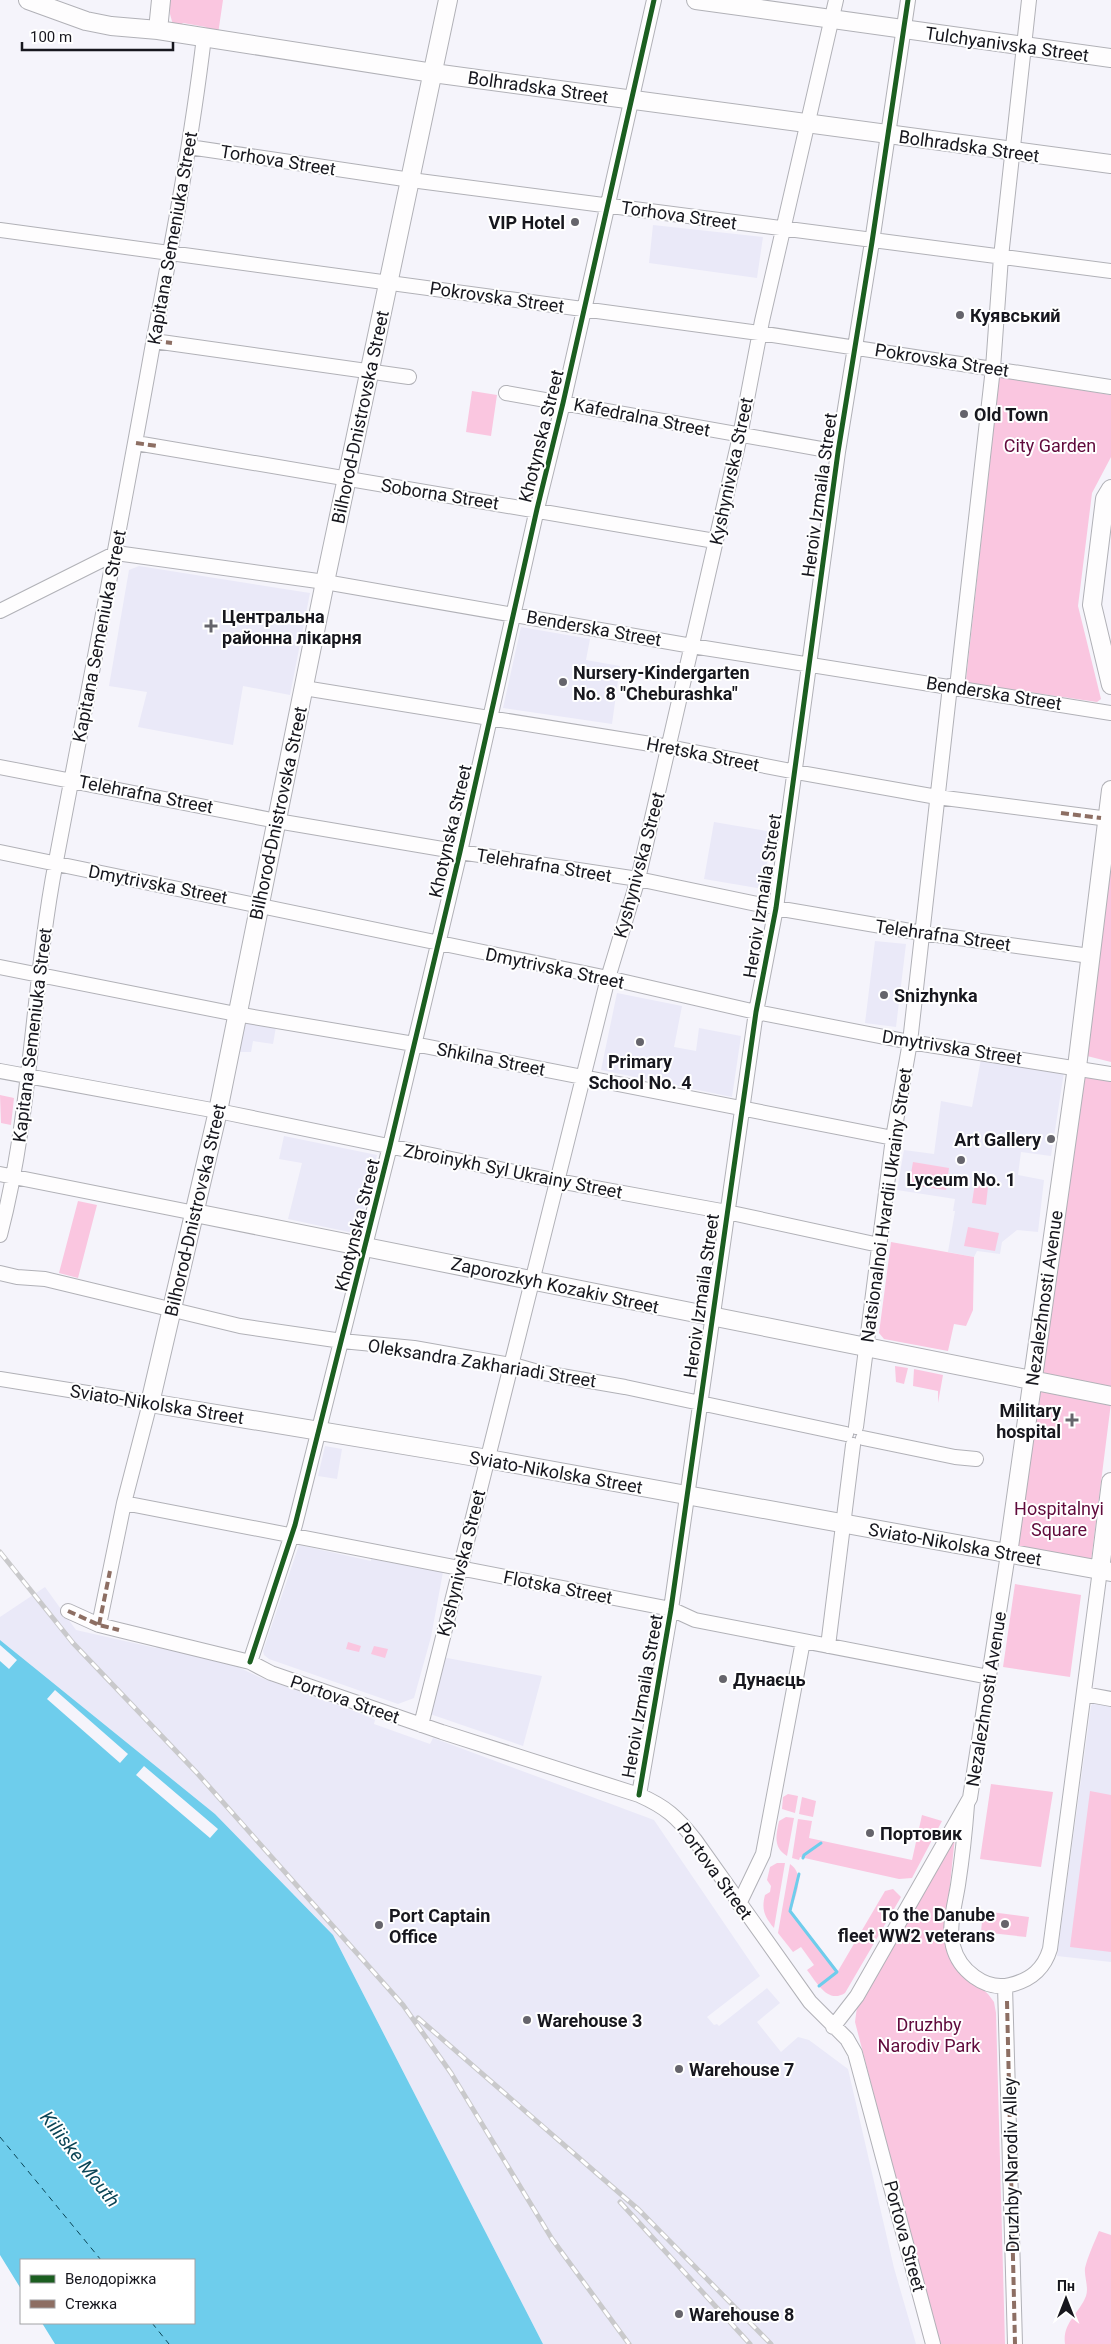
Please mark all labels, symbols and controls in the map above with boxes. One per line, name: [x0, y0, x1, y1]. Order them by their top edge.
scale bar: [22, 20, 174, 52]
street label: Tulchyanivska Street: [924, 22, 1090, 66]
text: 100 m: [30, 28, 72, 46]
street label: Bolhradska Street: [466, 67, 610, 107]
street label: Bolhradska Street: [897, 126, 1041, 166]
street label: Kapitana Semeniuka Street: [143, 130, 201, 346]
street label: Torhova Street: [219, 141, 337, 180]
street label: Torhova Street: [620, 196, 738, 234]
place label: VIP Hotel: [488, 212, 565, 233]
marker: VIP Hotel: [569, 216, 581, 228]
street label: Pokrovska Street: [428, 277, 566, 317]
place label: Куявський: [970, 305, 1061, 326]
street label: Bilhorod-Dnistrovska Street: [327, 308, 393, 526]
marker: Куявський: [954, 309, 966, 321]
street label: Pokrovska Street: [873, 339, 1011, 381]
street label: Khotynska Street: [514, 367, 568, 505]
street label: Kafedralna Street: [572, 393, 712, 441]
street label: Kyshynivska Street: [705, 395, 757, 547]
place label: Old Town: [974, 404, 1048, 425]
marker: Old Town: [958, 408, 970, 420]
street label: Heroiv Izmaila Street: [797, 411, 841, 579]
park label: City Garden: [1004, 435, 1096, 456]
street label: Soborna Street: [380, 474, 501, 514]
street label: Kapitana Semeniuka Street: [68, 528, 130, 744]
place label: Центральна районна лікарня: [222, 606, 362, 648]
street label: Benderska Street: [525, 606, 663, 650]
marker: Центральна районна лікарня: [204, 619, 218, 633]
place label: Nursery-Kindergarten No. 8 "Cheburashka": [573, 662, 750, 704]
street label: Benderska Street: [925, 672, 1063, 714]
marker: Nursery-Kindergarten No. 8 "Cheburashka": [557, 676, 569, 688]
street label: Bilhorod-Dnistrovska Street: [245, 704, 311, 922]
street label: Hretska Street: [645, 733, 761, 775]
street label: Khotynska Street: [424, 762, 476, 900]
street label: Telehrafna Street: [77, 771, 215, 817]
street label: Kyshynivska Street: [609, 790, 669, 940]
street label: Heroiv Izmaila Street: [739, 812, 785, 980]
street label: Telehrafna Street: [475, 844, 613, 886]
street label: Dmytrivska Street: [87, 860, 229, 908]
street label: Telehrafna Street: [874, 915, 1012, 955]
street label: Kapitana Semeniuka Street: [8, 926, 56, 1144]
street label: Dmytrivska Street: [484, 943, 626, 993]
place label: Snizhynka: [894, 985, 978, 1006]
marker: Snizhynka: [878, 989, 890, 1001]
street label: Dmytrivska Street: [881, 1026, 1024, 1068]
marker: Primary School No. 4: [634, 1036, 646, 1048]
street label: Shkilna Street: [435, 1038, 547, 1080]
place label: Primary School No. 4: [589, 1051, 691, 1093]
street label: Natsionalnoi Hvardii Ukrainy Street: [856, 1066, 916, 1344]
street label: Bilhorod-Dnistrovska Street: [160, 1101, 230, 1318]
place label: Art Gallery: [954, 1129, 1042, 1150]
marker: Art Gallery: [1045, 1133, 1057, 1145]
street label: Zbroinykh Syl Ukrainy Street: [402, 1139, 624, 1203]
marker: Lyceum No. 1: [955, 1154, 967, 1166]
street label: Khotynska Street: [330, 1156, 384, 1294]
place label: Lyceum No. 1: [906, 1169, 1016, 1190]
street label: Nezalezhnosti Avenue: [1021, 1209, 1067, 1387]
street label: Heroiv Izmaila Street: [679, 1212, 723, 1380]
street label: Zaporozkyh Kozakiv Street: [449, 1253, 661, 1317]
street label: Oleksandra Zakhariadi Street: [366, 1335, 598, 1391]
street label: Sviato-Nikolska Street: [69, 1380, 246, 1428]
place label: Military hospital: [996, 1400, 1062, 1442]
marker: Military hospital: [1065, 1413, 1079, 1427]
street label: Sviato-Nikolska Street: [468, 1446, 644, 1498]
street label: Kyshynivska Street: [433, 1487, 489, 1638]
park label: Hospitalnyi Square: [1014, 1498, 1104, 1540]
street label: Sviato-Nikolska Street: [867, 1518, 1043, 1570]
street label: Flotska Street: [502, 1566, 614, 1608]
street label: Nezalezhnosti Avenue: [962, 1610, 1010, 1788]
street label: Heroiv Izmaila Street: [617, 1612, 667, 1780]
place label: Дунаєць: [733, 1669, 806, 1690]
street label: Portova Street: [288, 1670, 403, 1728]
marker: Дунаєць: [717, 1673, 729, 1685]
street label: Portova Street: [673, 1819, 757, 1923]
place label: Портовик: [880, 1823, 963, 1844]
marker: Портовик: [864, 1827, 876, 1839]
place label: To the Danube fleet WW2 veterans: [838, 1904, 995, 1946]
place label: Port Captain Office: [389, 1905, 490, 1947]
marker: To the Danube fleet WW2 veterans: [999, 1918, 1011, 1930]
marker: Port Captain Office: [373, 1919, 385, 1931]
place label: Warehouse 3: [537, 2010, 642, 2031]
marker: Warehouse 3: [521, 2014, 533, 2026]
park label: Druzhby Narodiv Park: [878, 2014, 981, 2056]
place label: Warehouse 7: [689, 2059, 794, 2080]
marker: Warehouse 7: [673, 2063, 685, 2075]
street label: Druzhby Narodiv Alley: [999, 2077, 1023, 2252]
water label: Kiliiske Mouth: [35, 2106, 125, 2212]
street label: Portova Street: [880, 2178, 930, 2294]
legend: [20, 2259, 195, 2324]
text: Велодоріжка: [65, 2270, 156, 2288]
north arrow: [1041, 2274, 1091, 2324]
text: Пн: [1057, 2278, 1075, 2294]
text: Стежка: [65, 2295, 117, 2313]
place label: Warehouse 8: [689, 2304, 794, 2325]
marker: Warehouse 8: [673, 2308, 685, 2320]

